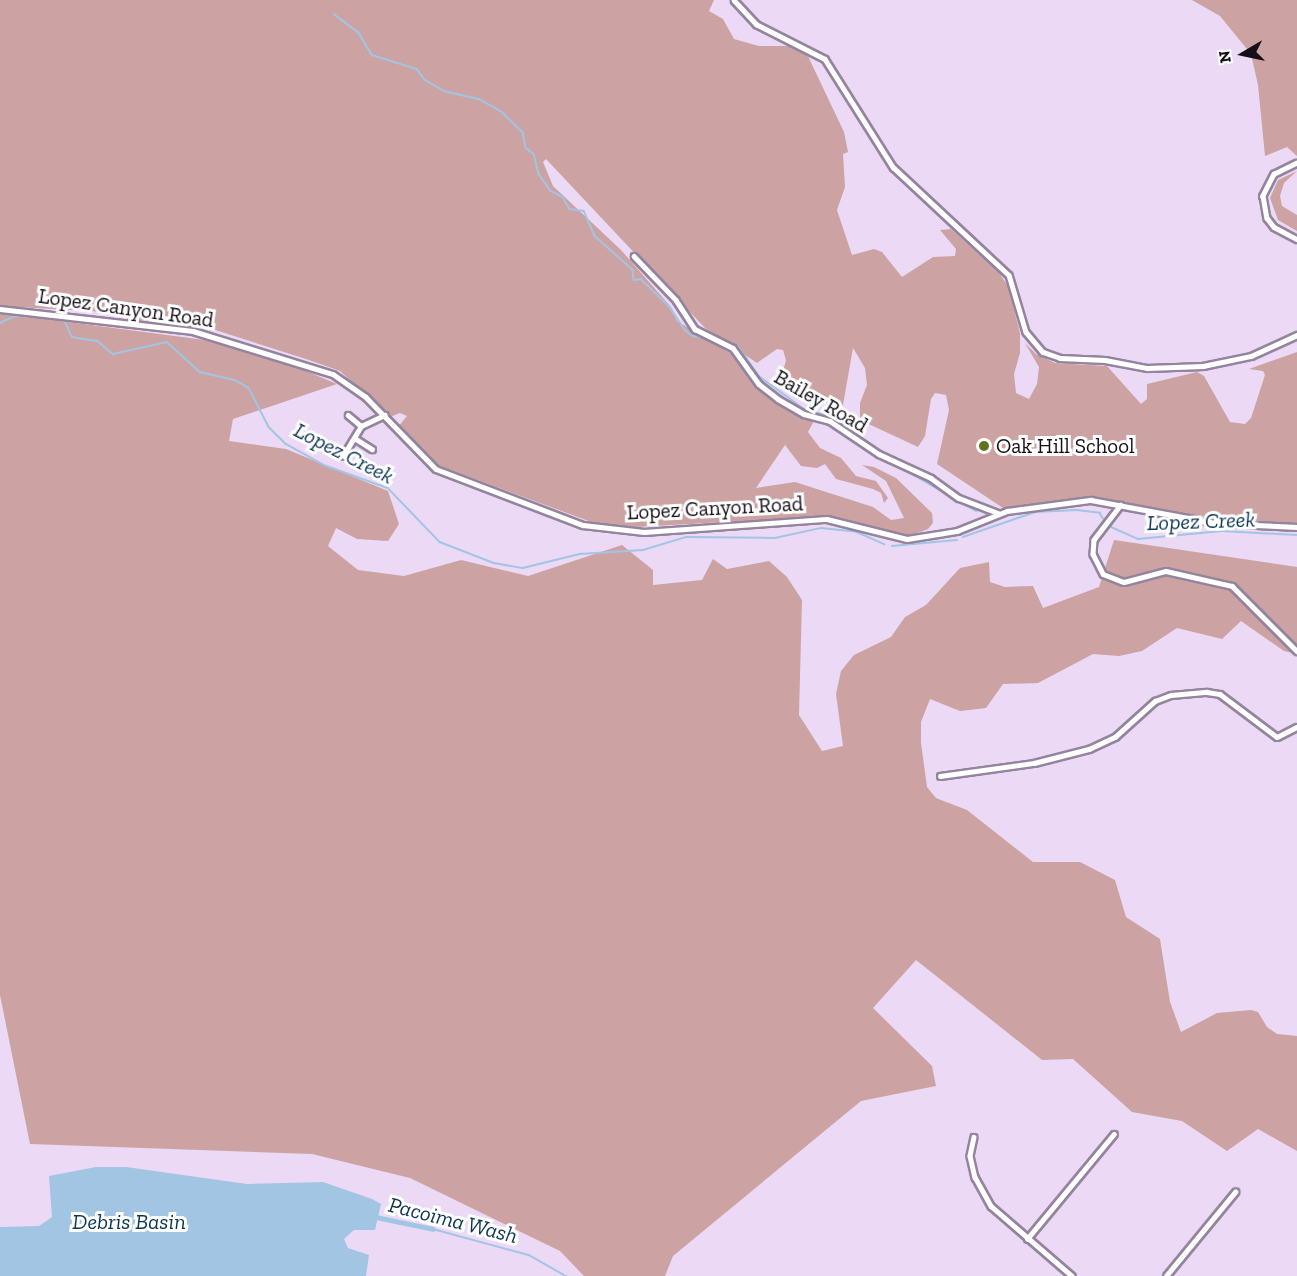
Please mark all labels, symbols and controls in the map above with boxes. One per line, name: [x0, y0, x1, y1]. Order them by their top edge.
north arrow: [1213, 24, 1273, 84]
text: N: [1214, 49, 1235, 64]
street label: Lopez Canyon Road: [37, 283, 215, 333]
street label: Bailey Road: [769, 364, 873, 438]
water label: Lopez Creek: [290, 417, 398, 489]
place label: Oak Hill School: [996, 433, 1134, 459]
marker: Oak Hill School: [977, 439, 991, 453]
street label: Lopez Canyon Road: [626, 491, 804, 525]
water label: Lopez Creek: [1146, 506, 1256, 536]
water label: Pacoima Wash: [385, 1191, 521, 1249]
water label: Debris Basin: [72, 1209, 186, 1235]

